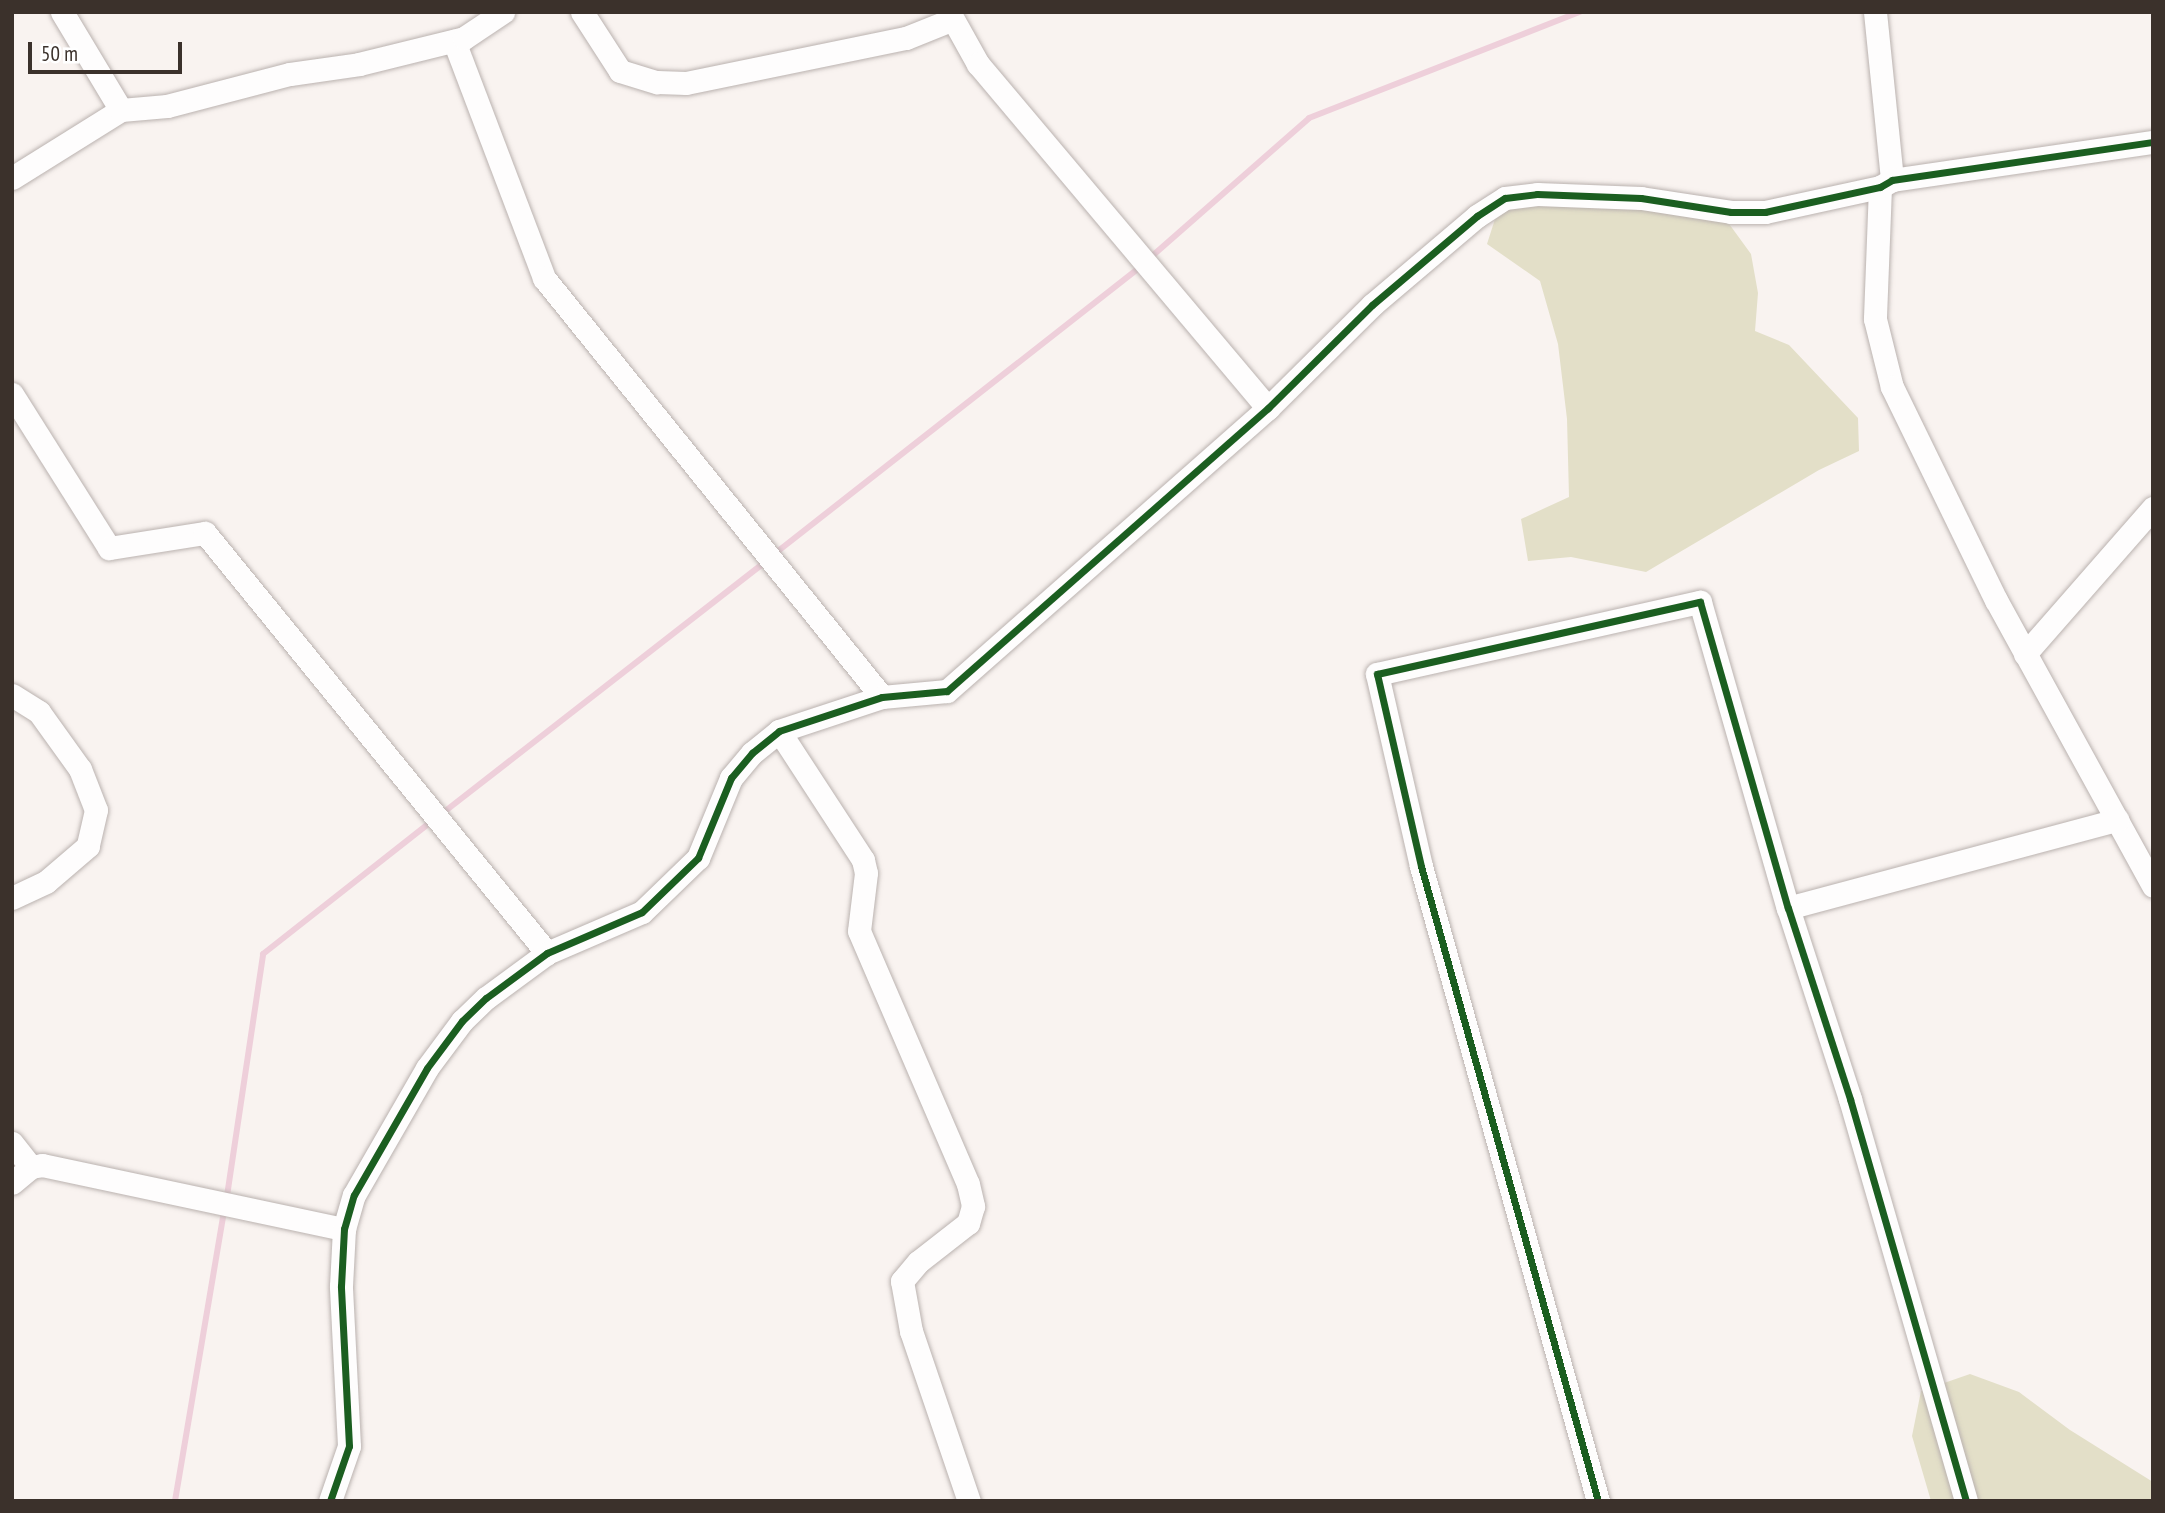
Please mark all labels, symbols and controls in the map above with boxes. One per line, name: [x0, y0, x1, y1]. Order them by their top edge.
scale bar: [32, 28, 186, 72]
text: 50 m: [41, 40, 78, 67]

